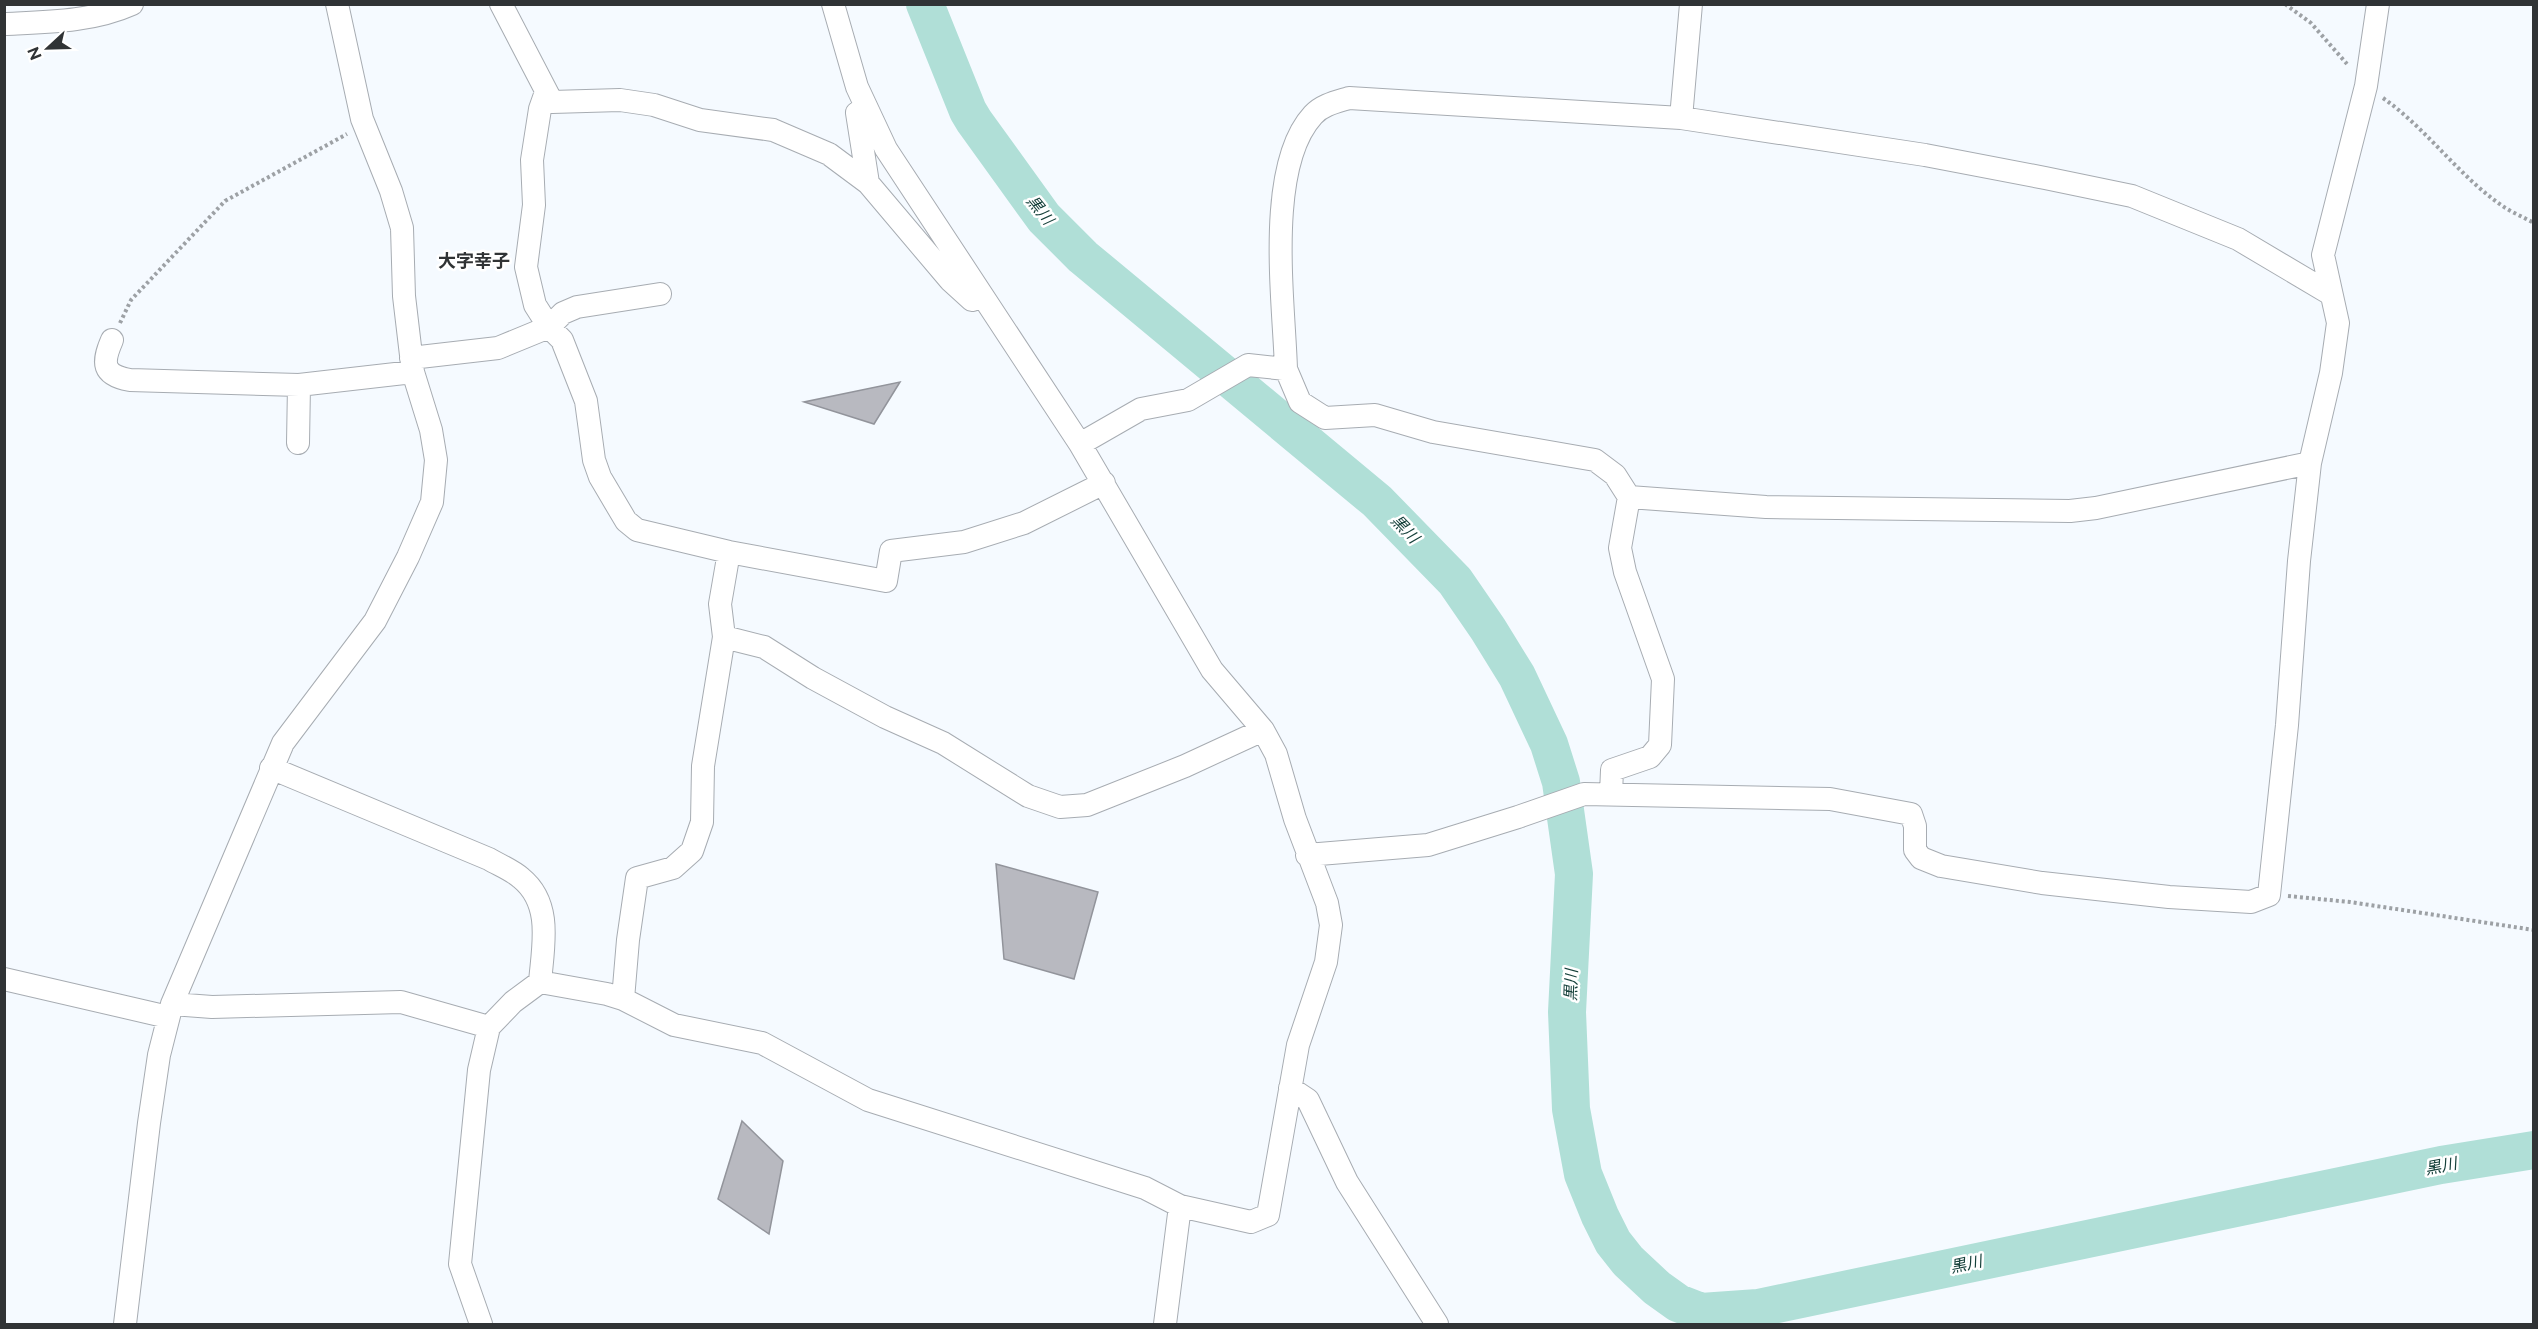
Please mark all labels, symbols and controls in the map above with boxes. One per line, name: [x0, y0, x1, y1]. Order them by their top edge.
north arrow: [18, 18, 78, 78]
text: N: [23, 44, 46, 63]
water label: 黒川: [1023, 192, 1059, 230]
district label: 大字幸子: [438, 250, 510, 271]
water label: 黒川: [1387, 511, 1424, 549]
water label: 黒川: [1561, 967, 1581, 1001]
water label: 黒川: [2423, 1153, 2460, 1178]
water label: 黒川: [1948, 1251, 1986, 1277]

